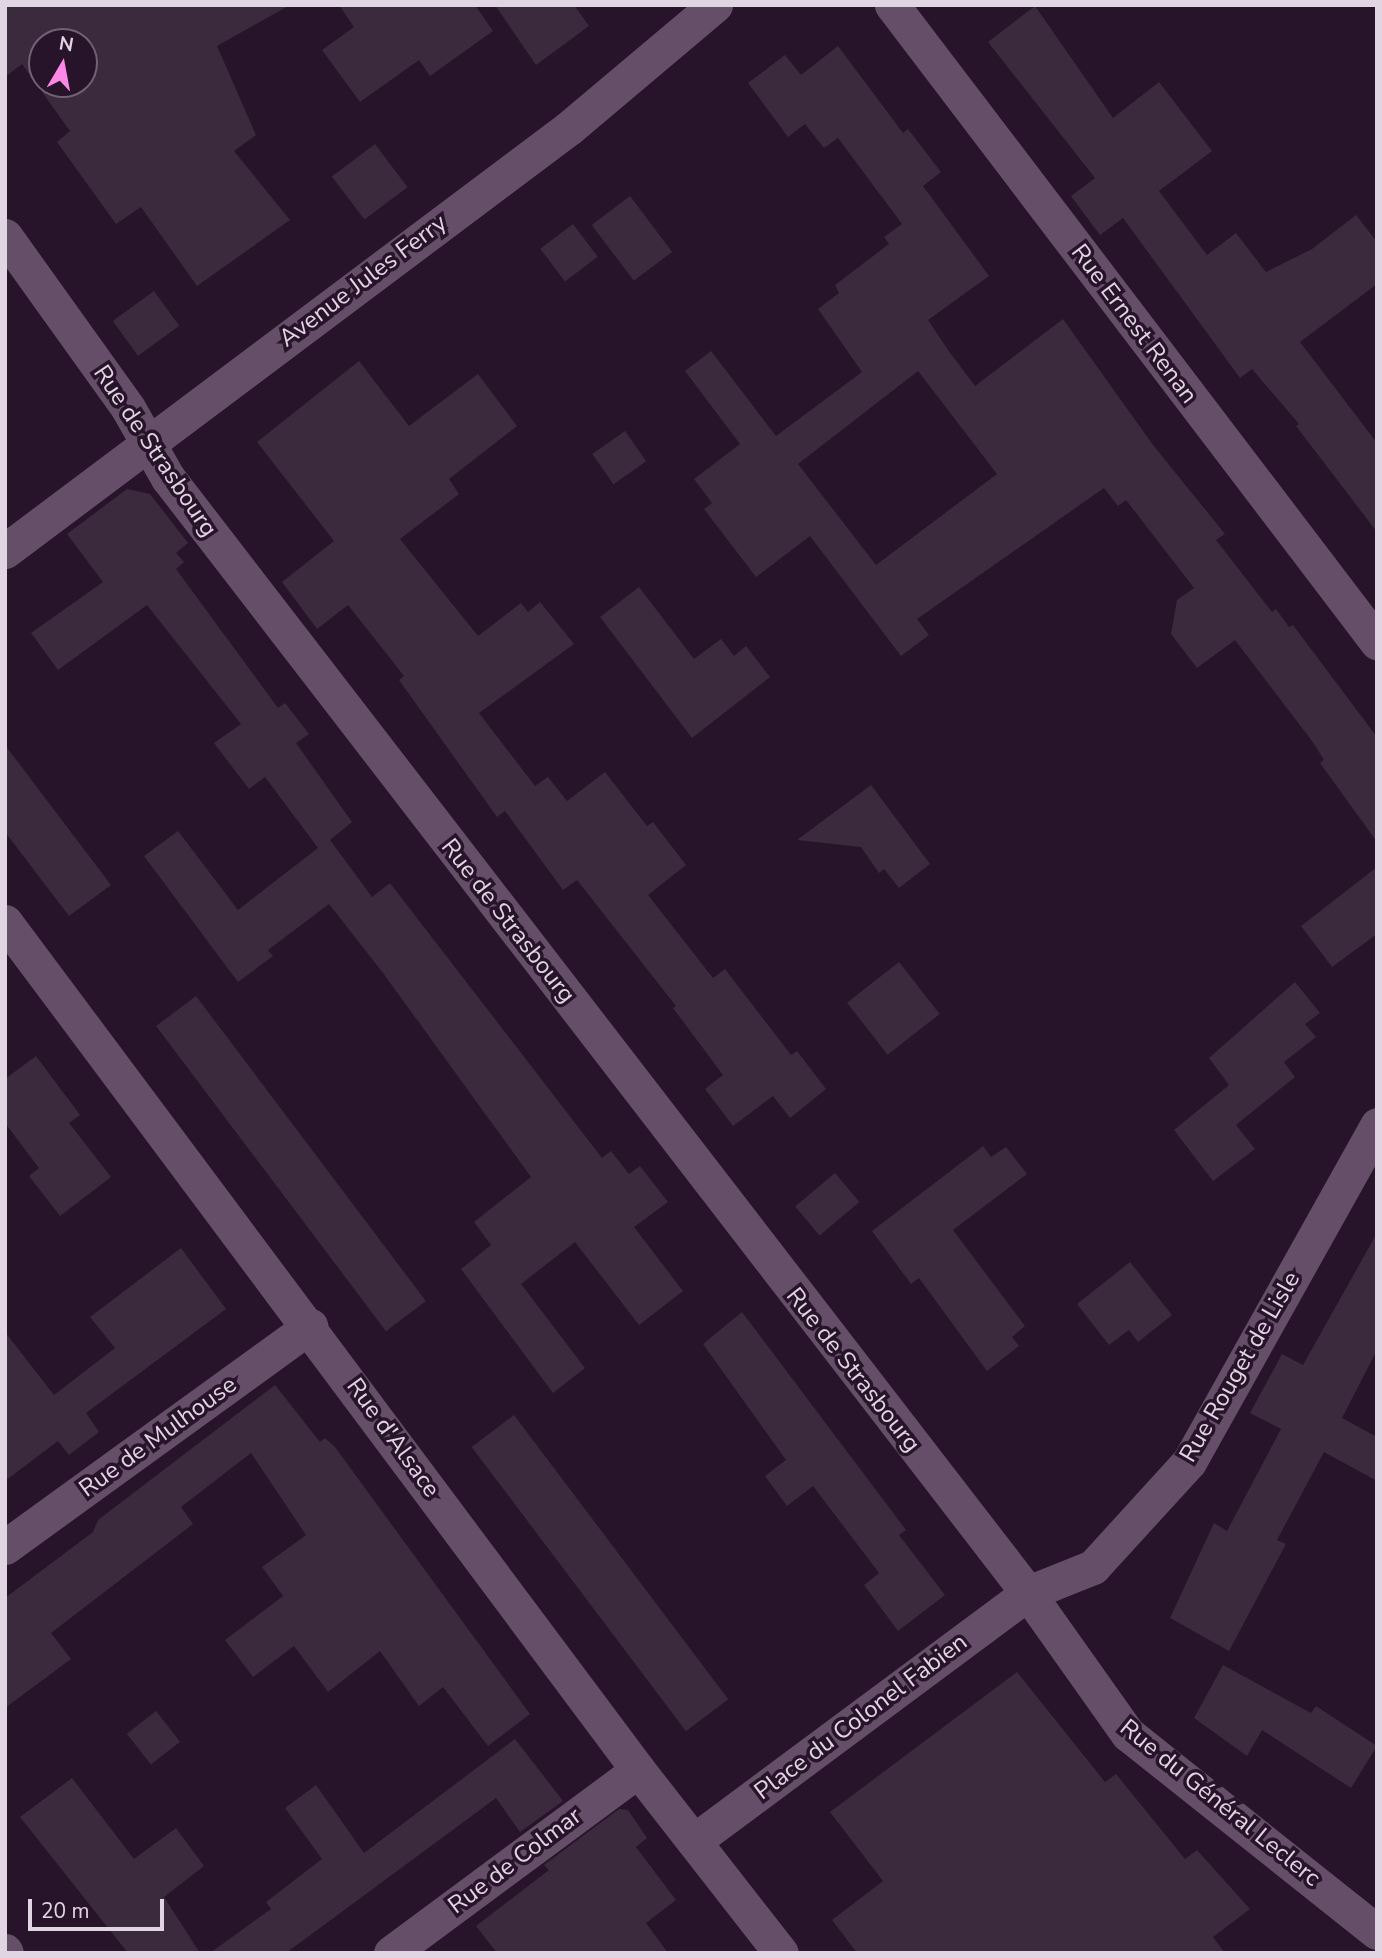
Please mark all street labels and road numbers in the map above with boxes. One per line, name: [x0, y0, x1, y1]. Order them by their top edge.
street label: Avenue Jules Ferry: [274, 209, 452, 353]
street label: Rue Ernest Renan: [1065, 239, 1203, 409]
street label: Rue de Strasbourg: [87, 360, 223, 542]
street label: Rue de Strasbourg: [435, 833, 581, 1009]
street label: Rue Rouget de Lisle: [1174, 1267, 1306, 1467]
street label: Rue de Strasbourg: [780, 1282, 926, 1458]
street label: Rue de Mulhouse: [74, 1370, 242, 1504]
street label: Rue d'Alsace: [340, 1373, 446, 1503]
street label: Place du Colonel Fabien: [749, 1628, 973, 1806]
street label: Rue du Général Leclerc: [1114, 1713, 1326, 1893]
street label: Rue de Colmar: [443, 1802, 587, 1920]

